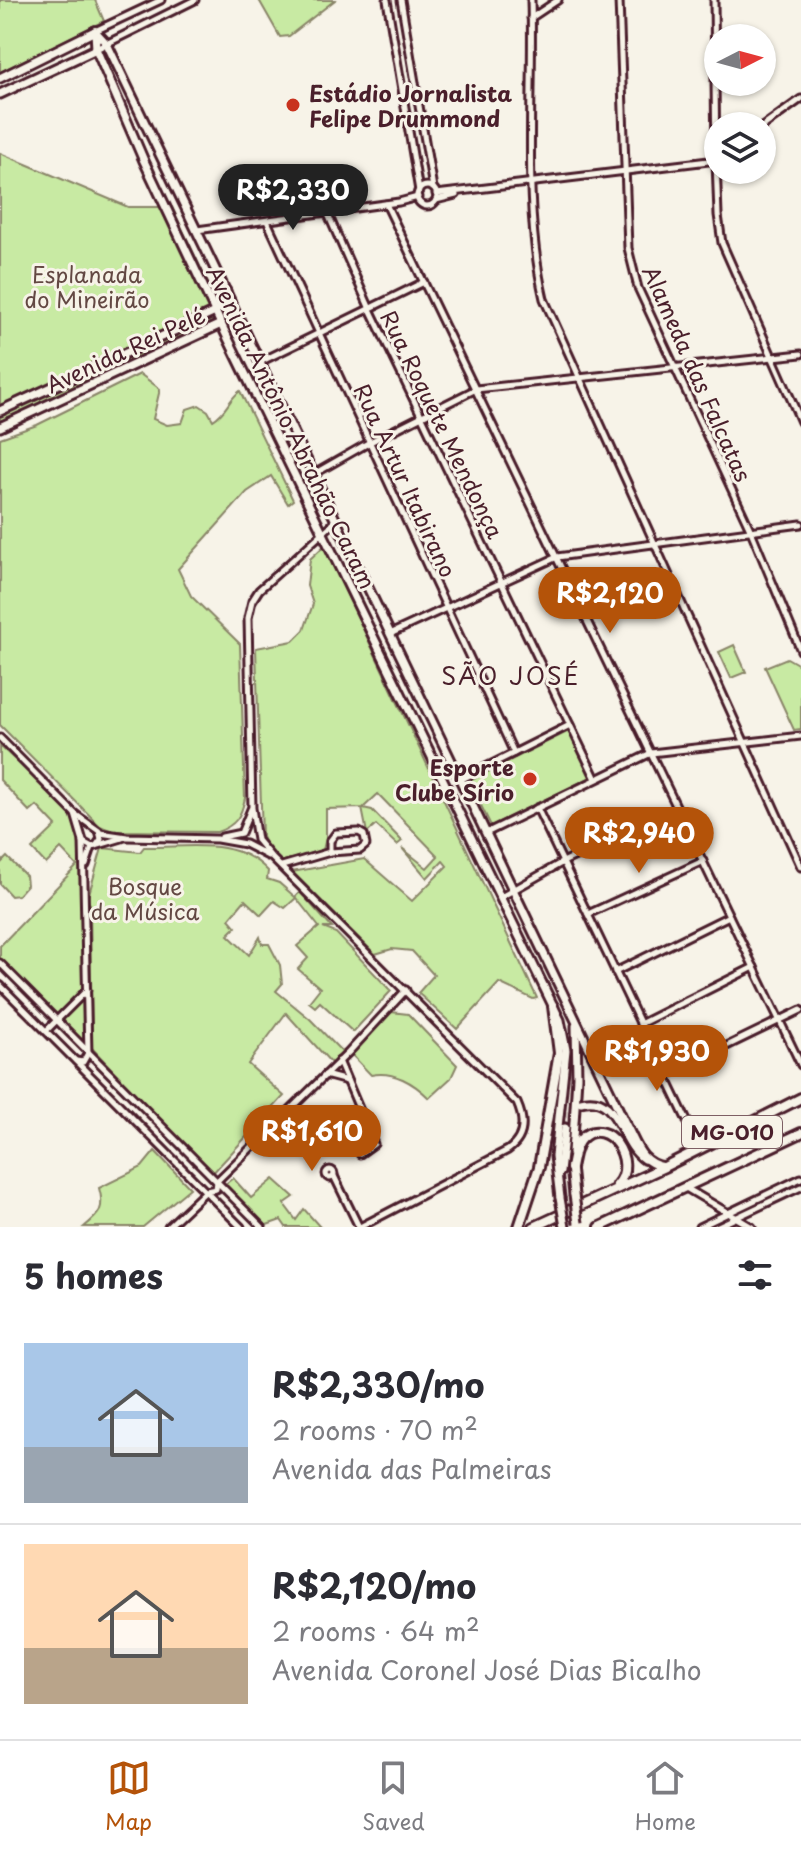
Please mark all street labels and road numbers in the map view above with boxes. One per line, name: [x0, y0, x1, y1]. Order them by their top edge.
street label: Avenida Antônio Abrahão Caram: [199, 260, 385, 594]
street label: Alameda das Falcatas: [635, 260, 761, 486]
street label: Avenida Rei Pelé: [40, 298, 210, 400]
street label: Rua Roquete Mendonça: [373, 304, 513, 544]
street label: Rua Artur Itabirano: [347, 378, 465, 582]
road number: MG-010: [682, 1116, 782, 1148]

